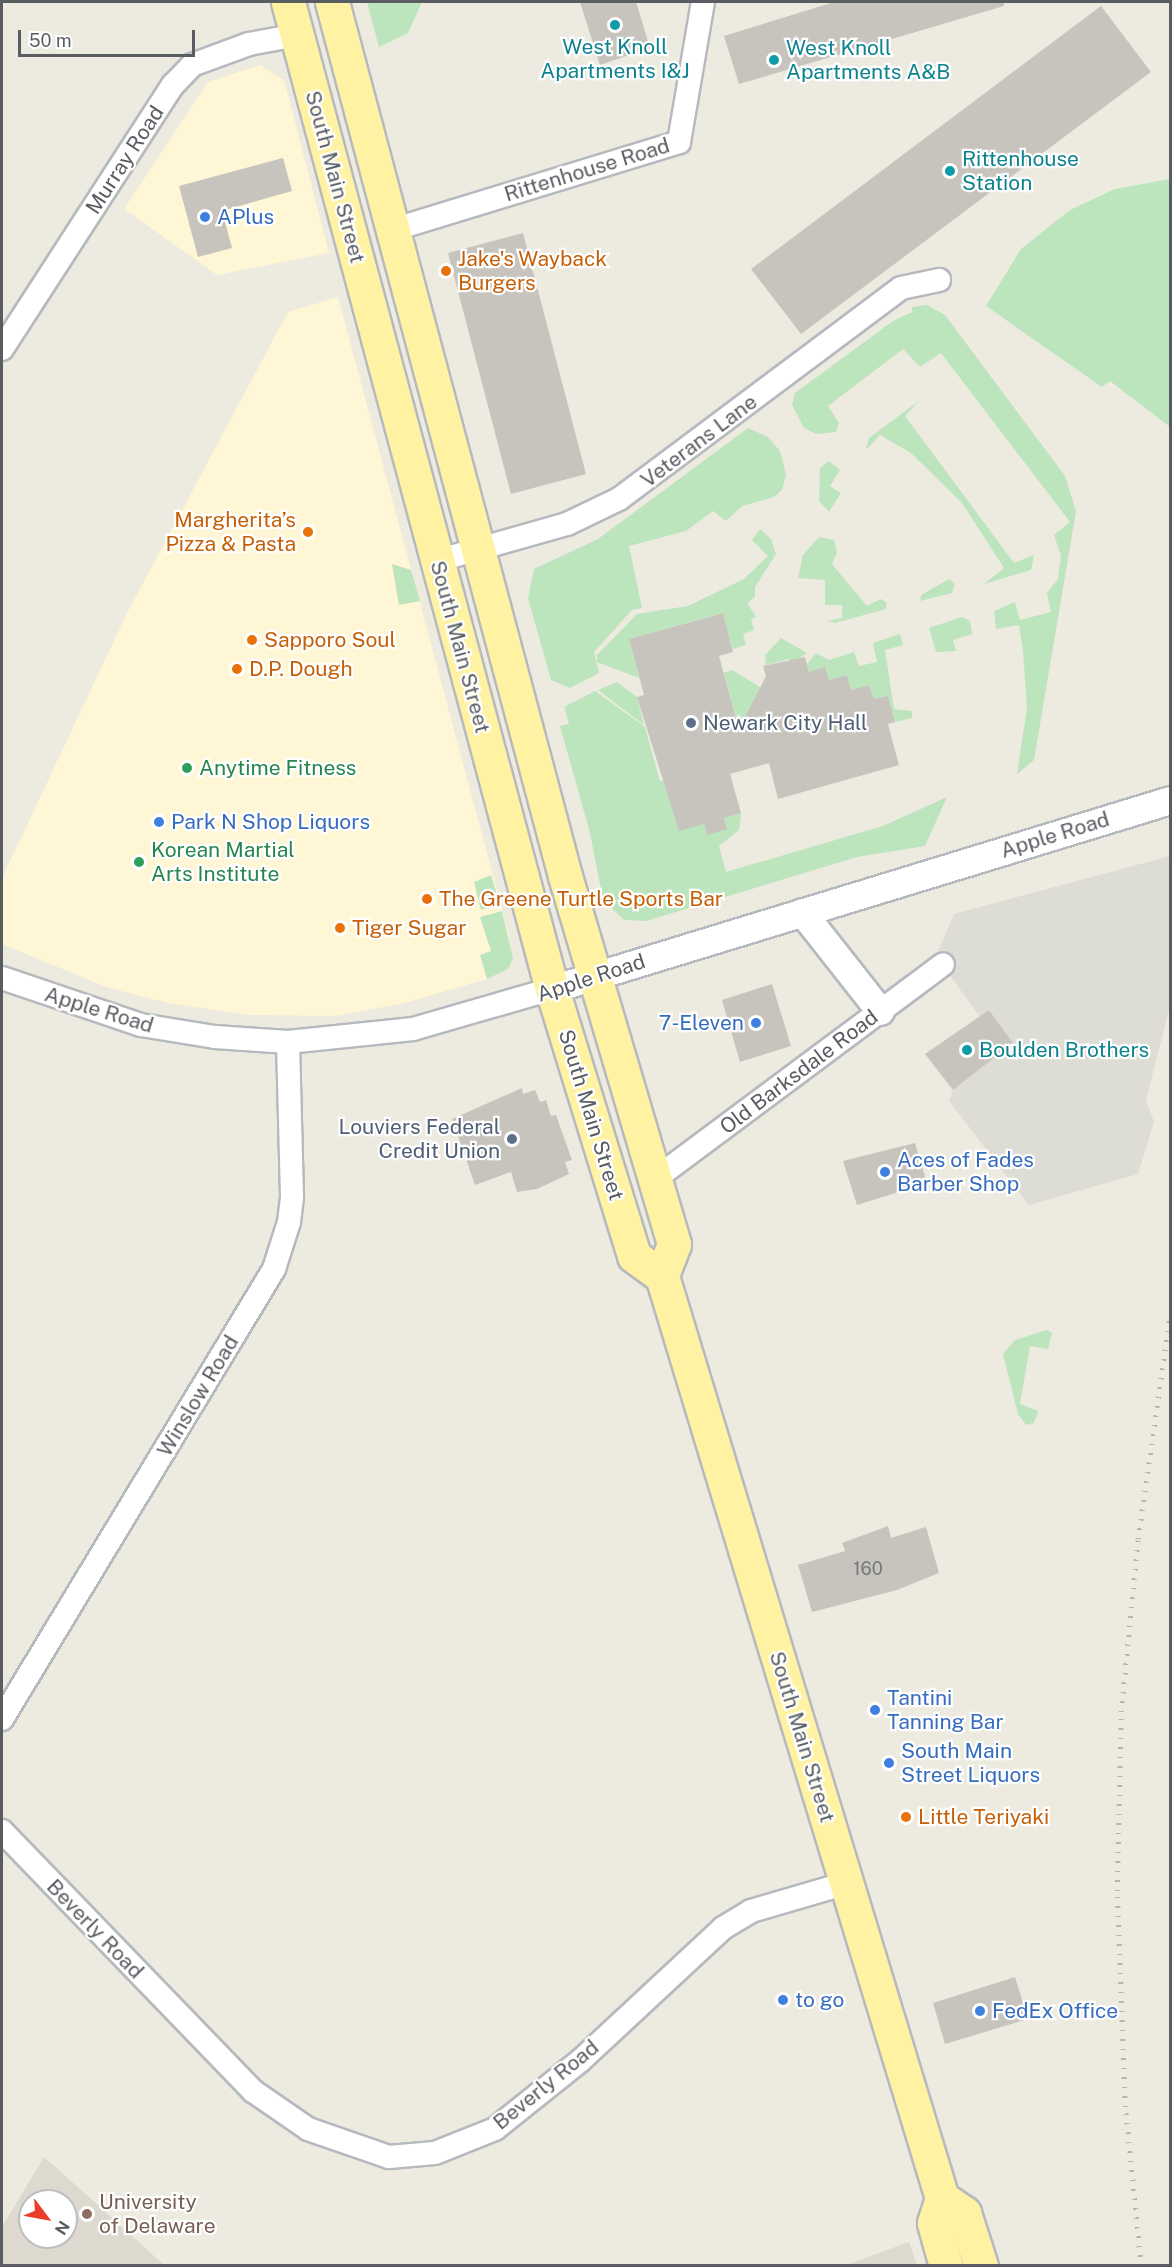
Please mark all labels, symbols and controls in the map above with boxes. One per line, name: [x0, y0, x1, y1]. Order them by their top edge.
scale bar: [21, 18, 198, 56]
marker: West Knoll Apartments I&J: [608, 18, 622, 32]
text: 50 m: [29, 30, 72, 51]
place label: West Knoll Apartments I&J: [540, 34, 690, 84]
place label: West Knoll Apartments A&B: [786, 35, 950, 85]
marker: West Knoll Apartments A&B: [767, 53, 781, 67]
street label: South Main Street: [300, 88, 370, 266]
street label: Murray Road: [81, 101, 169, 219]
street label: Rittenhouse Road: [501, 133, 673, 207]
place label: Rittenhouse Station: [962, 146, 1079, 196]
marker: Rittenhouse Station: [943, 164, 957, 178]
place label: APlus: [217, 204, 274, 230]
marker: APlus: [198, 210, 212, 224]
place label: Jake's Wayback Burgers: [458, 246, 608, 296]
marker: Jake's Wayback Burgers: [439, 264, 453, 278]
street label: Veterans Lane: [636, 389, 762, 493]
place label: Margherita’s Pizza & Pasta: [165, 507, 296, 557]
marker: Margherita’s Pizza & Pasta: [301, 525, 315, 539]
street label: South Main Street: [425, 558, 495, 736]
place label: Sapporo Soul: [264, 627, 396, 653]
marker: Sapporo Soul: [245, 633, 259, 647]
place label: D.P. Dough: [249, 656, 353, 682]
marker: D.P. Dough: [230, 662, 244, 676]
place label: Newark City Hall: [703, 710, 867, 736]
marker: Newark City Hall: [684, 716, 698, 730]
place label: Anytime Fitness: [199, 755, 357, 781]
marker: Anytime Fitness: [180, 761, 194, 775]
street label: Apple Road: [998, 807, 1112, 863]
place label: Park N Shop Liquors: [171, 809, 370, 835]
marker: Park N Shop Liquors: [152, 815, 166, 829]
place label: Korean Martial Arts Institute: [151, 837, 295, 887]
marker: Korean Martial Arts Institute: [132, 855, 146, 869]
place label: The Greene Turtle Sports Bar: [439, 886, 724, 912]
marker: The Greene Turtle Sports Bar: [420, 892, 434, 906]
place label: Tiger Sugar: [352, 915, 466, 941]
marker: Tiger Sugar: [333, 921, 347, 935]
street label: Apple Road: [534, 949, 648, 1007]
street label: Apple Road: [42, 982, 156, 1038]
street label: Old Barksdale Road: [715, 1004, 883, 1140]
place label: 7-Eleven: [659, 1010, 744, 1036]
marker: 7-Eleven: [749, 1016, 763, 1030]
street label: South Main Street: [553, 1026, 629, 1204]
place label: Boulden Brothers: [979, 1037, 1149, 1063]
marker: Boulden Brothers: [960, 1043, 974, 1057]
place label: Louviers Federal Credit Union: [338, 1114, 500, 1164]
marker: Louviers Federal Credit Union: [505, 1132, 519, 1146]
place label: Aces of Fades Barber Shop: [897, 1147, 1034, 1197]
marker: Aces of Fades Barber Shop: [878, 1165, 892, 1179]
street label: Winslow Road: [152, 1331, 244, 1461]
house number: 160: [853, 1558, 883, 1580]
street label: South Main Street: [764, 1648, 840, 1826]
place label: Tantini Tanning Bar: [887, 1685, 1004, 1735]
marker: Tantini Tanning Bar: [868, 1703, 882, 1717]
place label: South Main Street Liquors: [901, 1738, 1040, 1788]
marker: South Main Street Liquors: [882, 1756, 896, 1770]
place label: Little Teriyaki: [918, 1804, 1049, 1830]
marker: Little Teriyaki: [899, 1810, 913, 1824]
street label: Beverly Road: [41, 1874, 149, 1984]
place label: to go: [795, 1987, 844, 2013]
marker: to go: [776, 1993, 790, 2007]
place label: FedEx Office: [992, 1998, 1118, 2024]
marker: FedEx Office: [973, 2004, 987, 2018]
street label: Beverly Road: [488, 2035, 604, 2135]
north arrow: [18, 2189, 78, 2249]
place label: University of Delaware: [99, 2189, 216, 2239]
marker: University of Delaware: [80, 2207, 94, 2221]
text: N: [51, 2217, 73, 2238]

